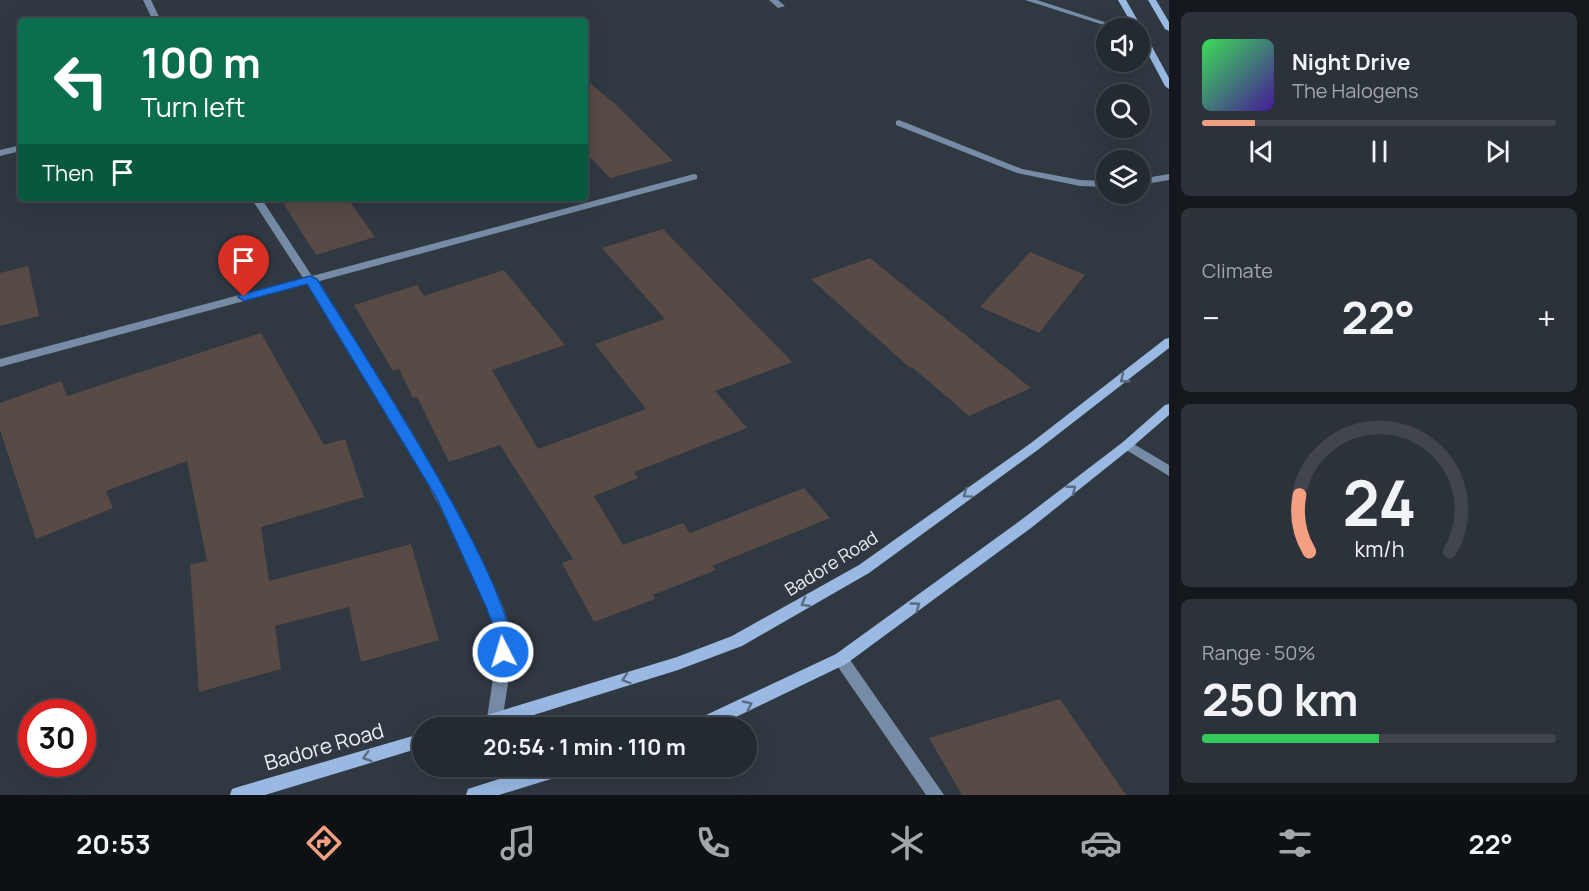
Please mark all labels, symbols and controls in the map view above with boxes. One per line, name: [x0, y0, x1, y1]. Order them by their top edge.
map controls: [1096, 18, 1150, 204]
button: sound: [1096, 18, 1150, 72]
text: 100 m: [141, 33, 261, 91]
icon: left: [42, 42, 120, 120]
text: Night Drive: [1292, 47, 1411, 77]
text: The Halogens: [1292, 77, 1418, 104]
button: search: [1096, 84, 1150, 138]
text: Turn left: [141, 88, 245, 125]
icon: previous: [1245, 135, 1278, 168]
icon: pause: [1363, 135, 1396, 168]
icon: next: [1481, 135, 1514, 168]
button: layers: [1096, 150, 1150, 204]
icon: arrive: [106, 156, 139, 189]
text: Then: [42, 158, 94, 188]
pin: [218, 235, 269, 297]
icon: arrive: [227, 244, 260, 277]
text: Climate: [1202, 257, 1273, 284]
text: 22°: [1341, 286, 1415, 348]
text: −: [1202, 295, 1220, 340]
text: +: [1537, 295, 1556, 340]
one-way arrow: [1120, 372, 1131, 383]
text: 24: [1342, 460, 1416, 546]
one-way arrow: [1065, 485, 1076, 496]
one-way arrow: [962, 487, 973, 498]
street label: Badore Road: [780, 525, 882, 601]
text: km/h: [1354, 535, 1404, 564]
one-way arrow: [801, 596, 811, 607]
one-way arrow: [909, 602, 920, 613]
position arrow: [471, 620, 535, 684]
text: Range · 50%: [1202, 639, 1315, 666]
text: 250 km: [1202, 668, 1358, 730]
one-way arrow: [621, 672, 632, 684]
speed limit sign: 30: [18, 699, 96, 777]
one-way arrow: [742, 700, 753, 712]
street label: Badore Road: [261, 716, 387, 776]
text: 20:54 · 1 min · 110 m: [483, 732, 686, 762]
one-way arrow: [362, 750, 373, 762]
icon: directions: [303, 822, 345, 864]
icon: music: [497, 822, 539, 864]
icon: phone: [692, 822, 734, 864]
icon: climate: [886, 822, 928, 864]
icon: car: [1080, 822, 1122, 864]
icon: filters: [1274, 822, 1316, 864]
text: 20:53: [76, 825, 151, 862]
text: 22°: [1469, 825, 1513, 862]

